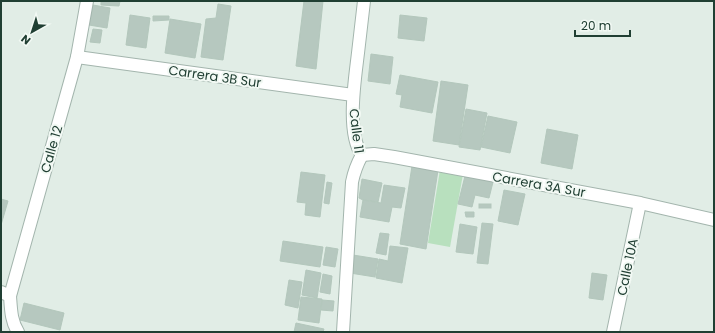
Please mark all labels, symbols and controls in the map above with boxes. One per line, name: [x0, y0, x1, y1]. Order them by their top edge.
north arrow: [12, 12, 52, 52]
scale bar: [575, 12, 630, 38]
text: 20 m: [581, 17, 611, 34]
text: N: [17, 31, 34, 49]
street label: Carrera 3B Sur: [167, 61, 263, 92]
street label: Calle 11: [344, 108, 369, 155]
street label: Calle 12: [36, 123, 67, 175]
street label: Carrera 3A Sur: [491, 167, 587, 202]
street label: Calle 10A: [612, 237, 643, 297]

